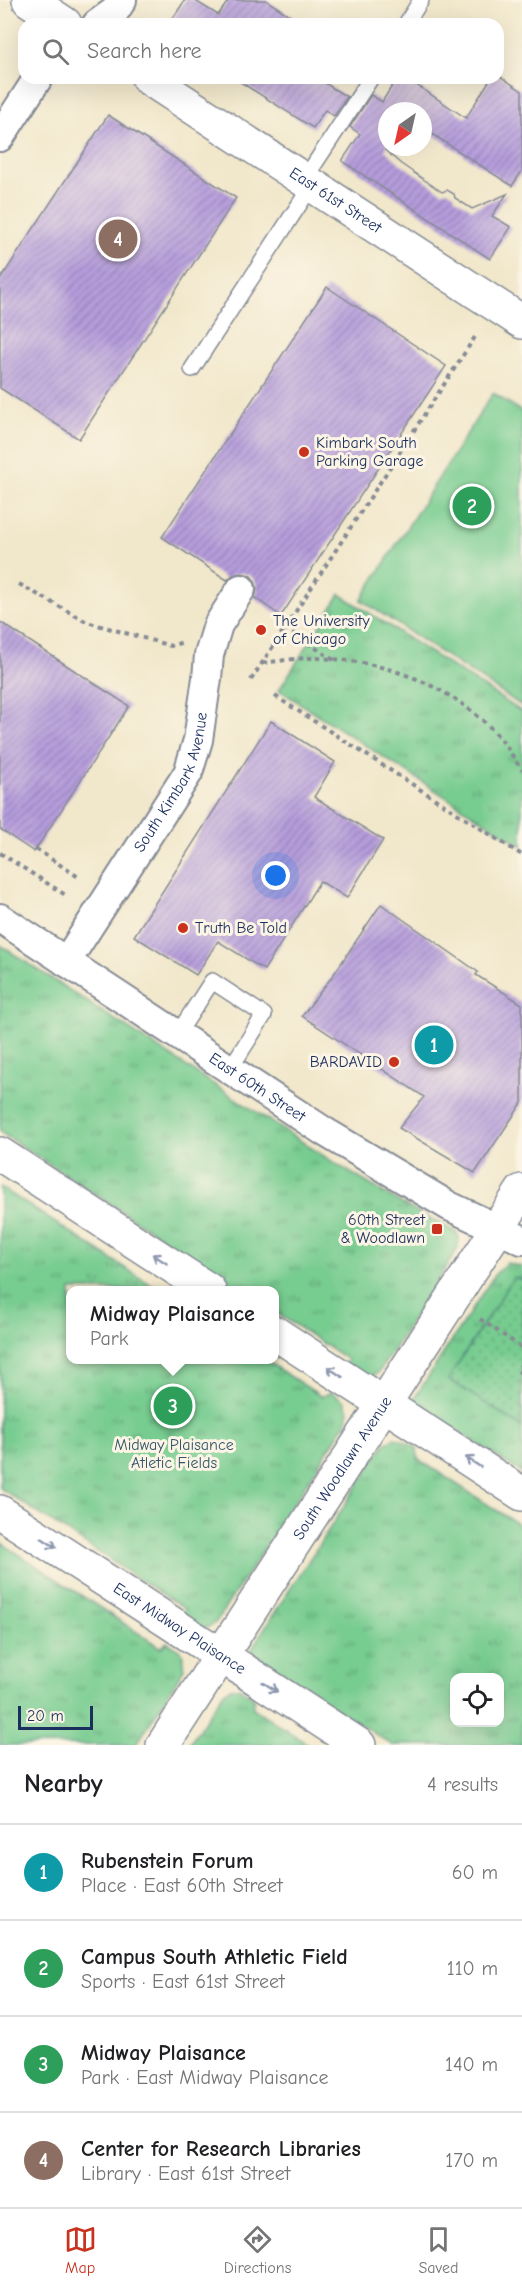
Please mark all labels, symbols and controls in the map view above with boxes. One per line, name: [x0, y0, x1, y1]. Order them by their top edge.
search box: [18, 18, 504, 84]
icon: search: [39, 35, 72, 68]
text: Search here: [87, 38, 202, 64]
north arrow: [378, 102, 432, 156]
street label: East 61st Street: [286, 164, 385, 237]
pin: 4: [98, 216, 138, 262]
place label: Kimbark South Parking Garage: [316, 434, 423, 470]
marker: Kimbark South Parking Garage: [297, 445, 311, 459]
pin: 2: [452, 484, 492, 528]
place label: The University of Chicago: [273, 612, 370, 648]
marker: The University of Chicago: [254, 623, 268, 637]
street label: South Kimbark Avenue: [130, 711, 211, 856]
your location: [261, 861, 290, 890]
place label: Truth Be Told: [195, 919, 287, 937]
marker: Truth Be Told: [176, 921, 190, 935]
pin: 1: [414, 1022, 454, 1068]
street label: East 60th Street: [206, 1049, 309, 1126]
place label: BARDAVID: [310, 1053, 382, 1071]
marker: BARDAVID: [387, 1055, 401, 1069]
place label: 60th Street & Woodlawn: [341, 1211, 425, 1247]
marker: 60th Street & Woodlawn: [430, 1222, 444, 1236]
one-way arrow: [152, 1252, 169, 1265]
popup: [66, 1286, 279, 1364]
text: Midway Plaisance: [90, 1301, 255, 1327]
text: Park: [90, 1327, 128, 1350]
one-way arrow: [327, 1366, 344, 1378]
pin: 3: [154, 1384, 192, 1428]
street label: South Woodlawn Avenue: [289, 1393, 395, 1543]
park label: Midway Plaisance Atletic Fields: [114, 1436, 234, 1472]
one-way arrow: [465, 1455, 482, 1467]
one-way arrow: [40, 1538, 57, 1550]
street label: East Midway Plaisance: [110, 1579, 249, 1678]
map controls: [450, 1673, 504, 1727]
button: locate: [450, 1673, 504, 1727]
one-way arrow: [261, 1681, 278, 1693]
scale bar: [18, 1703, 93, 1730]
text: 20 m: [27, 1707, 64, 1725]
text: Nearby: [24, 1769, 103, 1799]
text: 4 results: [427, 1773, 498, 1796]
text: Rubenstein Forum: [81, 1848, 253, 1874]
text: 1: [40, 1861, 47, 1884]
text: 60 m: [452, 1861, 498, 1884]
text: Place · East 60th Street: [81, 1874, 283, 1897]
text: Campus South Athletic Field: [81, 1944, 348, 1970]
text: 2: [39, 1957, 48, 1980]
text: 110 m: [447, 1957, 498, 1980]
text: Sports · East 61st Street: [81, 1970, 285, 1993]
text: Midway Plaisance: [81, 2040, 246, 2066]
text: 3: [39, 2053, 48, 2076]
text: 140 m: [445, 2053, 498, 2076]
text: Park · East Midway Plaisance: [81, 2066, 328, 2089]
text: Center for Research Libraries: [81, 2136, 361, 2162]
text: 4: [39, 2149, 48, 2172]
text: 170 m: [445, 2149, 498, 2172]
text: Library · East 61st Street: [81, 2162, 291, 2185]
tab: Map: [64, 2223, 97, 2277]
tab: Directions: [224, 2223, 291, 2277]
tab: Saved: [418, 2223, 458, 2277]

